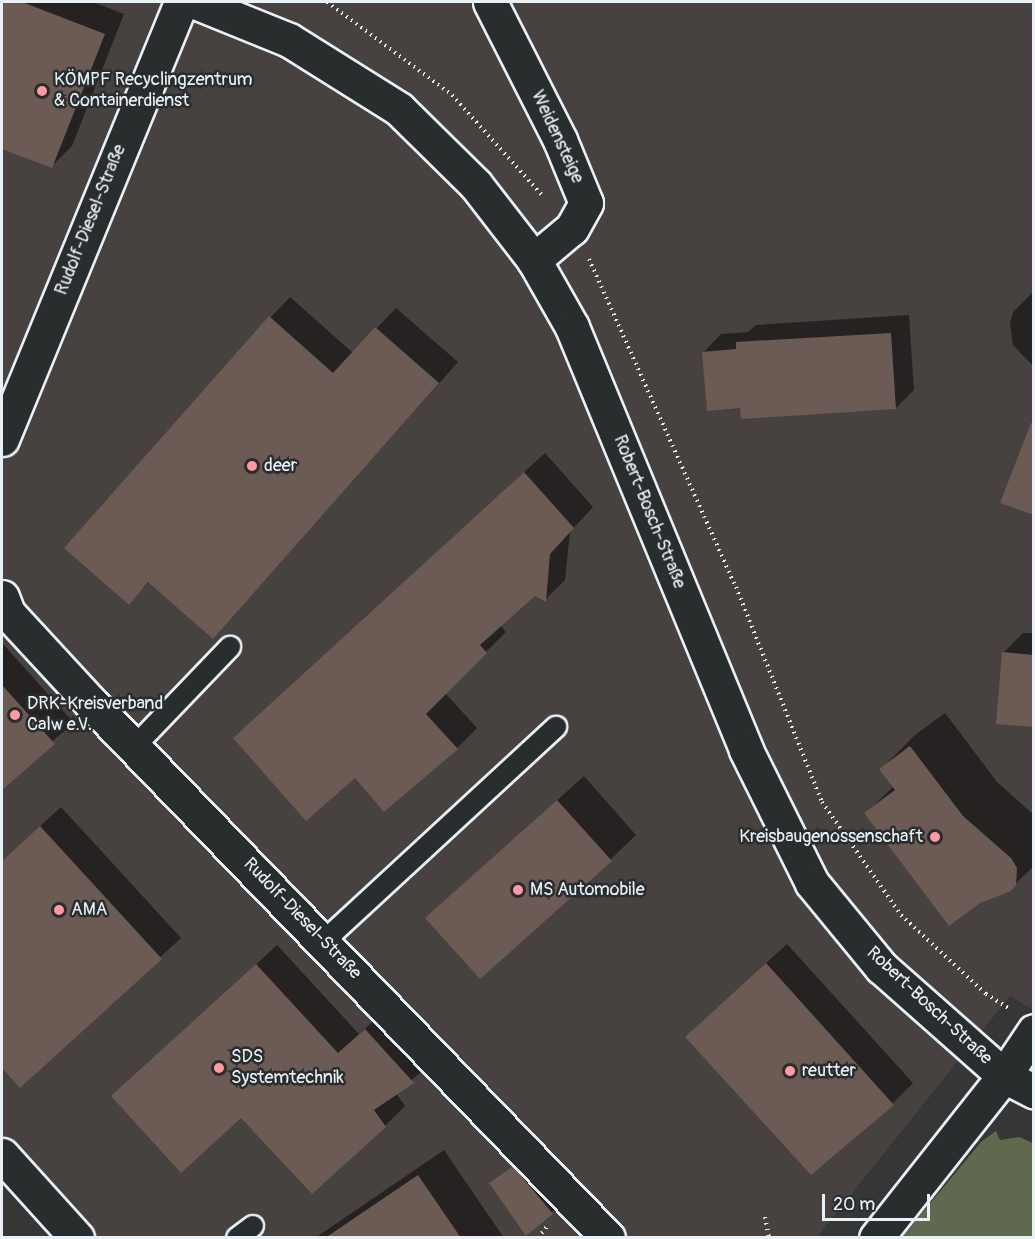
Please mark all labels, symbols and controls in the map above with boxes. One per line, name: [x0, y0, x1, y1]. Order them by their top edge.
place label: KÖMPF Recyclingzentrum & Containerdienst: [54, 70, 253, 112]
marker: KÖMPF Recyclingzentrum & Containerdienst: [35, 84, 49, 98]
street label: Weidensteige: [526, 87, 588, 187]
street label: Rudolf-Diesel-Straße: [51, 142, 131, 298]
street label: Robert-Bosch-Straße: [608, 432, 690, 592]
place label: deer: [264, 455, 297, 477]
marker: deer: [245, 459, 259, 473]
place label: DRK-Kreisverband Calw e.V.: [27, 694, 163, 736]
marker: DRK-Kreisverband Calw e.V.: [8, 708, 22, 722]
place label: Kreisbaugenossenschaft: [739, 826, 923, 848]
marker: Kreisbaugenossenschaft: [928, 830, 942, 844]
street label: Rudolf-Diesel-Straße: [239, 854, 365, 984]
place label: MS Automobile: [530, 879, 645, 901]
marker: MS Automobile: [511, 883, 525, 897]
place label: AMA: [71, 899, 107, 921]
marker: AMA: [52, 903, 66, 917]
street label: Robert-Bosch-Straße: [862, 942, 996, 1070]
place label: SDS Systemtechnik: [231, 1047, 344, 1090]
place label: reutter: [802, 1060, 856, 1082]
marker: SDS Systemtechnik: [212, 1061, 226, 1075]
marker: reutter: [783, 1064, 797, 1078]
scale bar: [825, 1182, 933, 1220]
text: 20 m: [833, 1193, 875, 1216]

